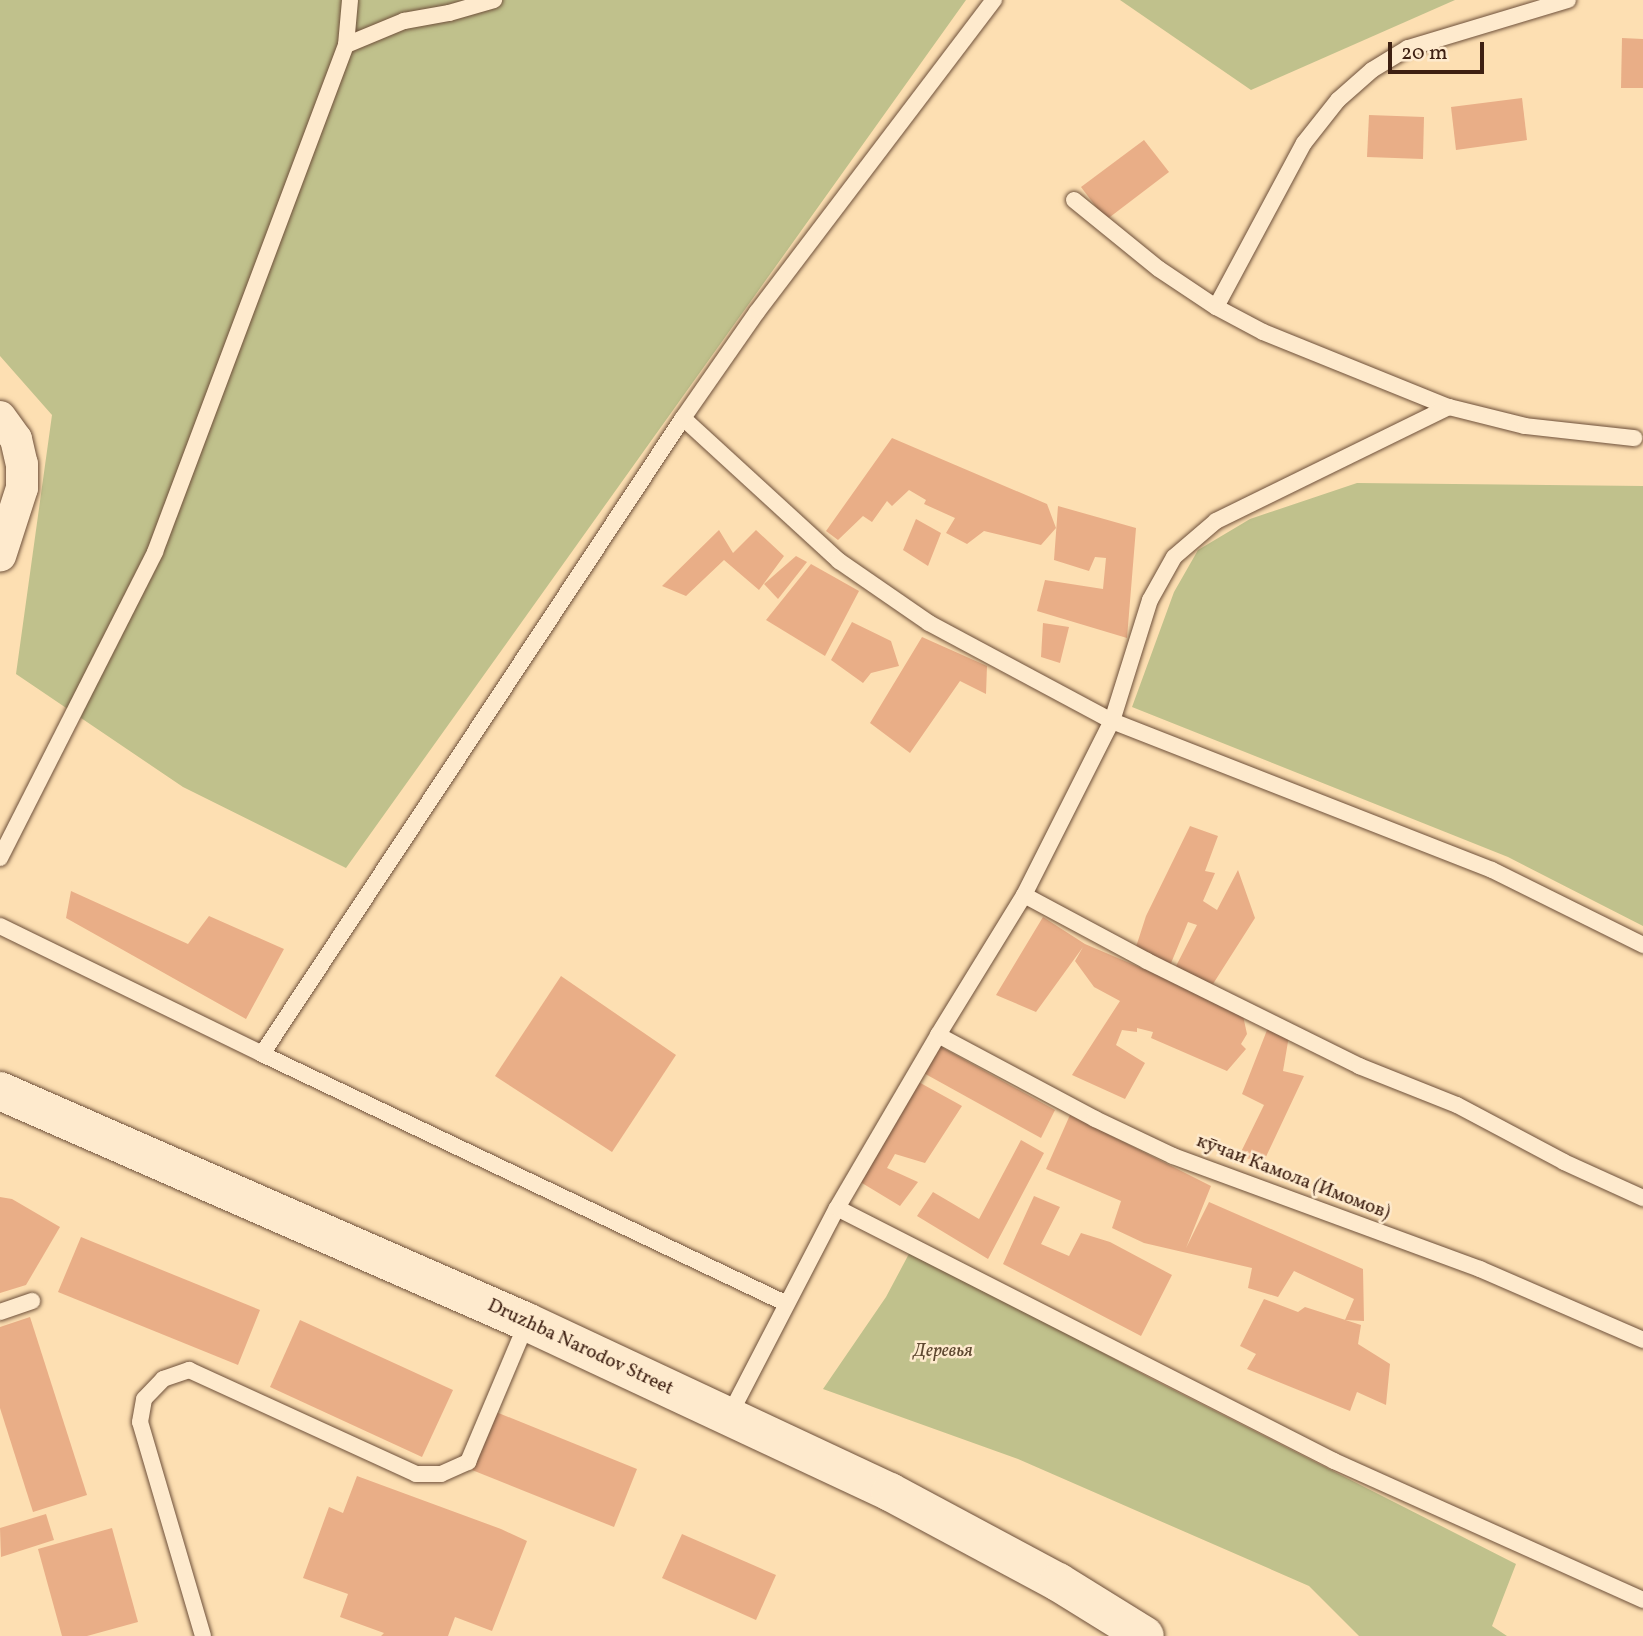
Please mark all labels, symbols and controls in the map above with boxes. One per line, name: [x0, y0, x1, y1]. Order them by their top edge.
scale bar: [1391, 28, 1487, 72]
text: 20 m: [1401, 39, 1447, 68]
street label: кӯчаи Камола (Имомов): [1193, 1131, 1393, 1225]
street label: Druzhba Narodov Street: [483, 1295, 677, 1401]
park label: Деревья: [913, 1341, 973, 1363]

